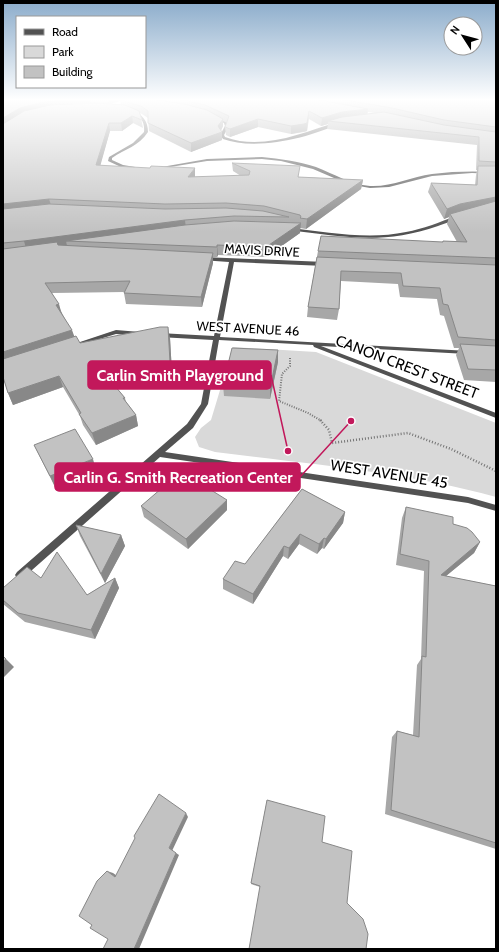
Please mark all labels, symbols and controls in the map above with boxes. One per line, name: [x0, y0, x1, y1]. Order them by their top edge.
legend: [16, 16, 146, 88]
north arrow: [443, 16, 483, 56]
text: N: [447, 23, 463, 37]
text: Road: [52, 24, 78, 39]
text: Park: [52, 44, 74, 59]
text: Building: [52, 64, 94, 79]
street label: MAVIS DRIVE: [224, 240, 300, 260]
street label: WEST AVENUE 46: [196, 317, 300, 339]
street label: CANON CREST STREET: [333, 331, 481, 403]
callout: Carlin Smith Playground: [88, 361, 271, 389]
text: Carlin Smith Playground: [96, 366, 264, 385]
street label: WEST AVENUE 45: [329, 456, 449, 492]
callout: Carlin G. Smith Recreation Center: [55, 463, 300, 491]
text: Carlin G. Smith Recreation Center: [63, 468, 293, 487]

